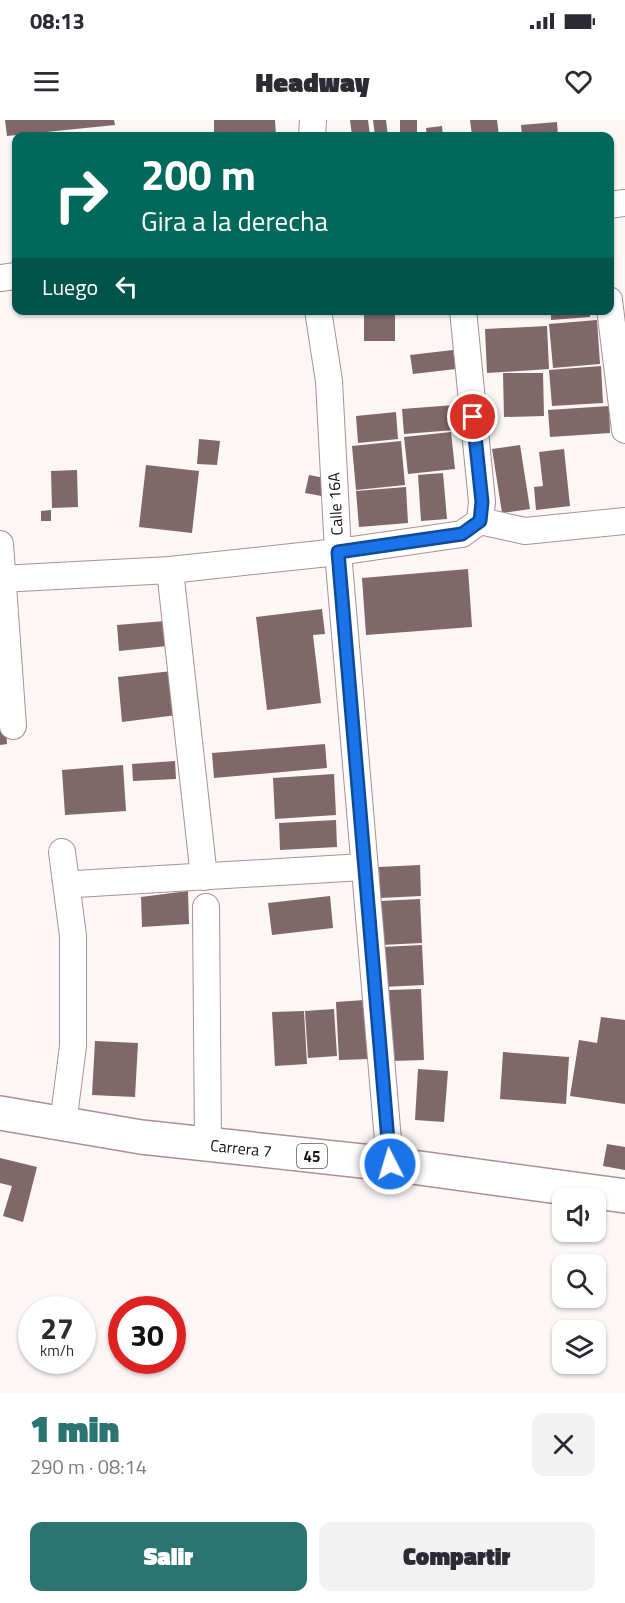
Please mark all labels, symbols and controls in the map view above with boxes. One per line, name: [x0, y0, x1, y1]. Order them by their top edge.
text: 08:13: [30, 4, 85, 38]
text: Headway: [256, 61, 369, 102]
icon: menu: [30, 65, 63, 98]
icon: heart: [562, 65, 595, 98]
text: 200 m: [141, 142, 256, 206]
icon: right: [42, 156, 120, 234]
text: Gira a la derecha: [141, 200, 328, 241]
text: Luego: [42, 270, 98, 304]
icon: left: [110, 270, 143, 303]
pin: [447, 391, 498, 442]
icon: arrive: [456, 400, 489, 433]
street label: Calle 16A: [321, 471, 349, 536]
position arrow: [358, 1132, 422, 1196]
street label: Carrera 7: [209, 1133, 273, 1163]
road number: 45: [297, 1144, 327, 1168]
map controls: [552, 1188, 606, 1374]
button: sound: [552, 1188, 606, 1242]
button: search: [552, 1254, 606, 1308]
speed limit sign: 30: [108, 1296, 186, 1374]
text: 27: [40, 1305, 74, 1351]
button: layers: [552, 1320, 606, 1374]
text: km/h: [40, 1339, 74, 1362]
text: 1 min: [30, 1401, 119, 1456]
button: close: [532, 1413, 595, 1476]
text: 290 m · 08:14: [30, 1451, 147, 1482]
button: Salir: [30, 1522, 307, 1591]
button: Compartir: [319, 1522, 595, 1591]

